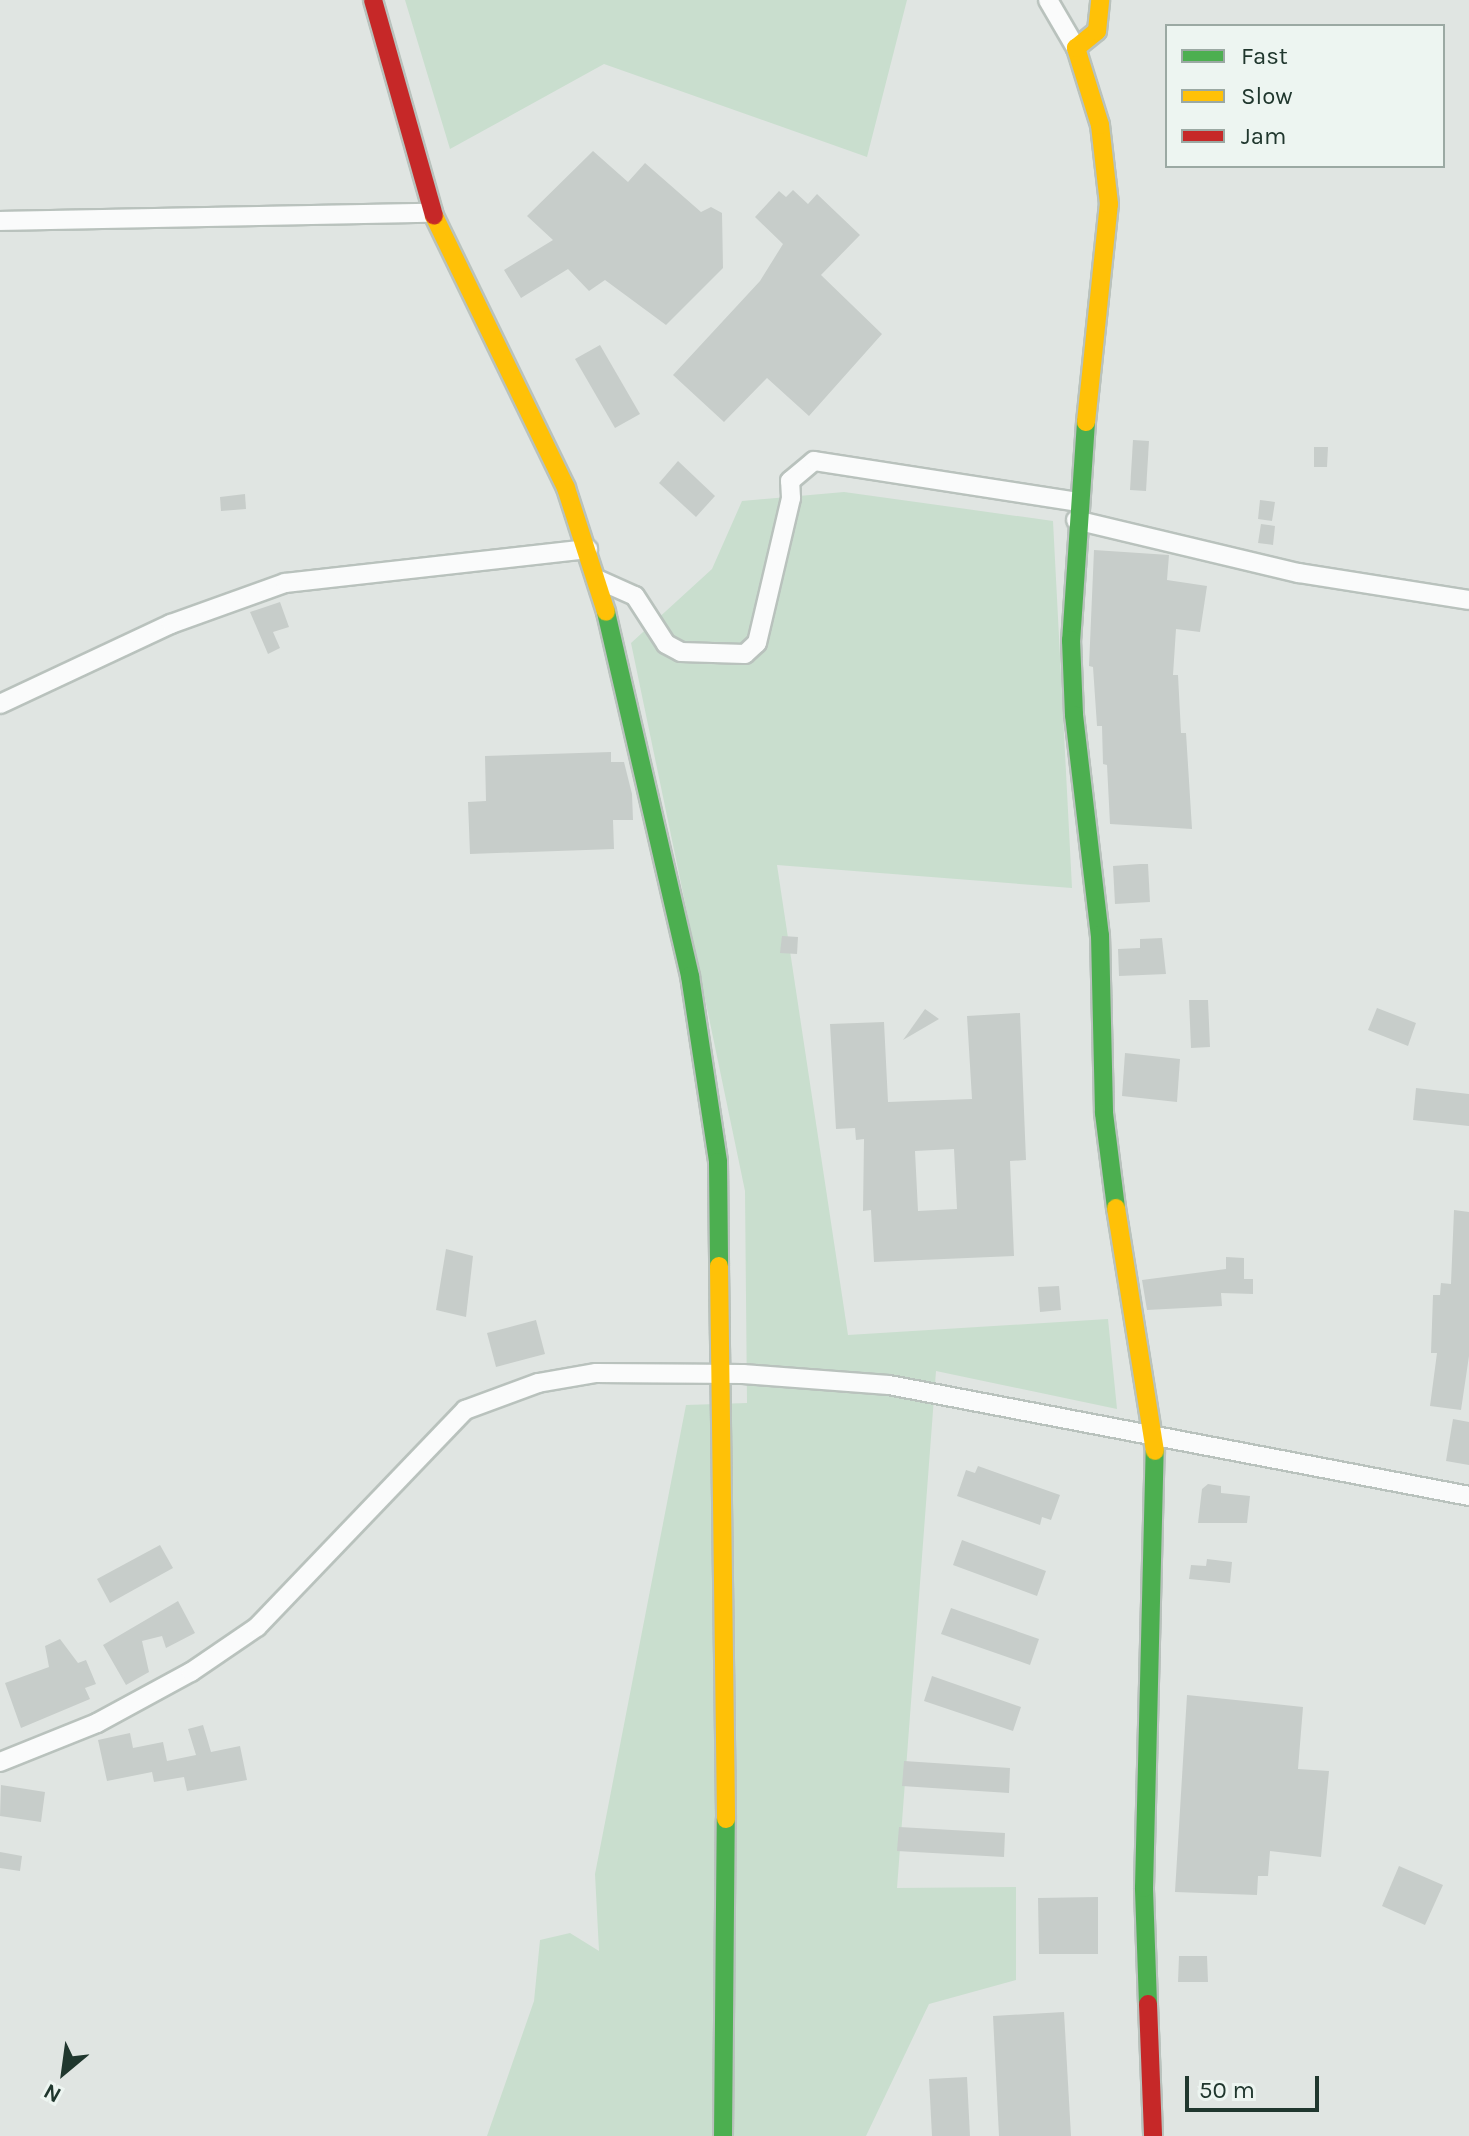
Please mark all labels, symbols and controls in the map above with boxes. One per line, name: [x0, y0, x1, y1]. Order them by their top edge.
legend: [1165, 24, 1445, 168]
text: Fast: [1241, 42, 1288, 70]
text: Slow: [1241, 82, 1293, 110]
text: Jam: [1241, 122, 1286, 150]
north arrow: [24, 2032, 104, 2112]
scale bar: [1189, 2060, 1323, 2110]
text: 50 m: [1199, 2076, 1255, 2104]
text: N: [39, 2078, 66, 2108]

